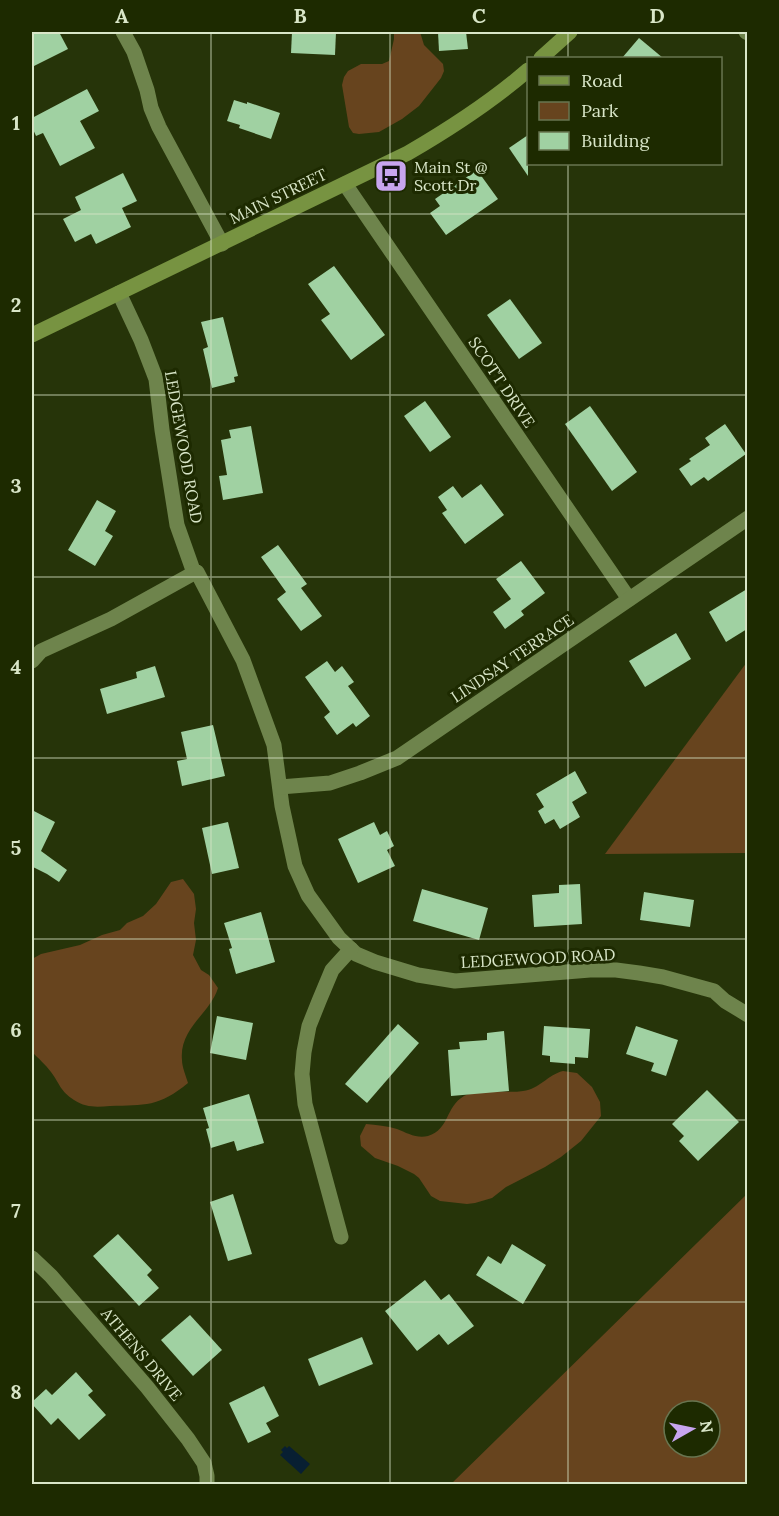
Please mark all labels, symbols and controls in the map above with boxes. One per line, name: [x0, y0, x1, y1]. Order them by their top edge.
text: A: [115, 3, 129, 28]
text: B: [293, 3, 307, 28]
text: C: [472, 3, 486, 28]
text: D: [649, 3, 665, 28]
legend: [527, 57, 722, 165]
text: Road: [581, 69, 623, 92]
text: Park: [581, 99, 619, 122]
text: 1: [12, 110, 20, 135]
text: Building: [581, 129, 651, 152]
place label: Main St @ Scott Dr: [414, 157, 488, 195]
bus stop icon: Main St @ Scott Dr: [373, 158, 409, 194]
street label: MAIN STREET: [226, 164, 330, 228]
text: 2: [11, 292, 21, 317]
street label: SCOTT DRIVE: [464, 333, 540, 431]
street label: LEDGEWOOD ROAD: [161, 369, 207, 525]
text: 3: [10, 473, 22, 498]
street label: LINDSAY TERRACE: [447, 609, 577, 706]
text: 4: [11, 654, 22, 679]
text: 5: [11, 835, 22, 860]
street label: LEDGEWOOD ROAD: [460, 944, 616, 972]
text: 6: [10, 1017, 22, 1042]
text: 7: [11, 1198, 21, 1223]
street label: ATHENS DRIVE: [97, 1303, 187, 1405]
text: 8: [10, 1379, 22, 1404]
north arrow: [662, 1399, 722, 1459]
text: N: [696, 1419, 718, 1434]

